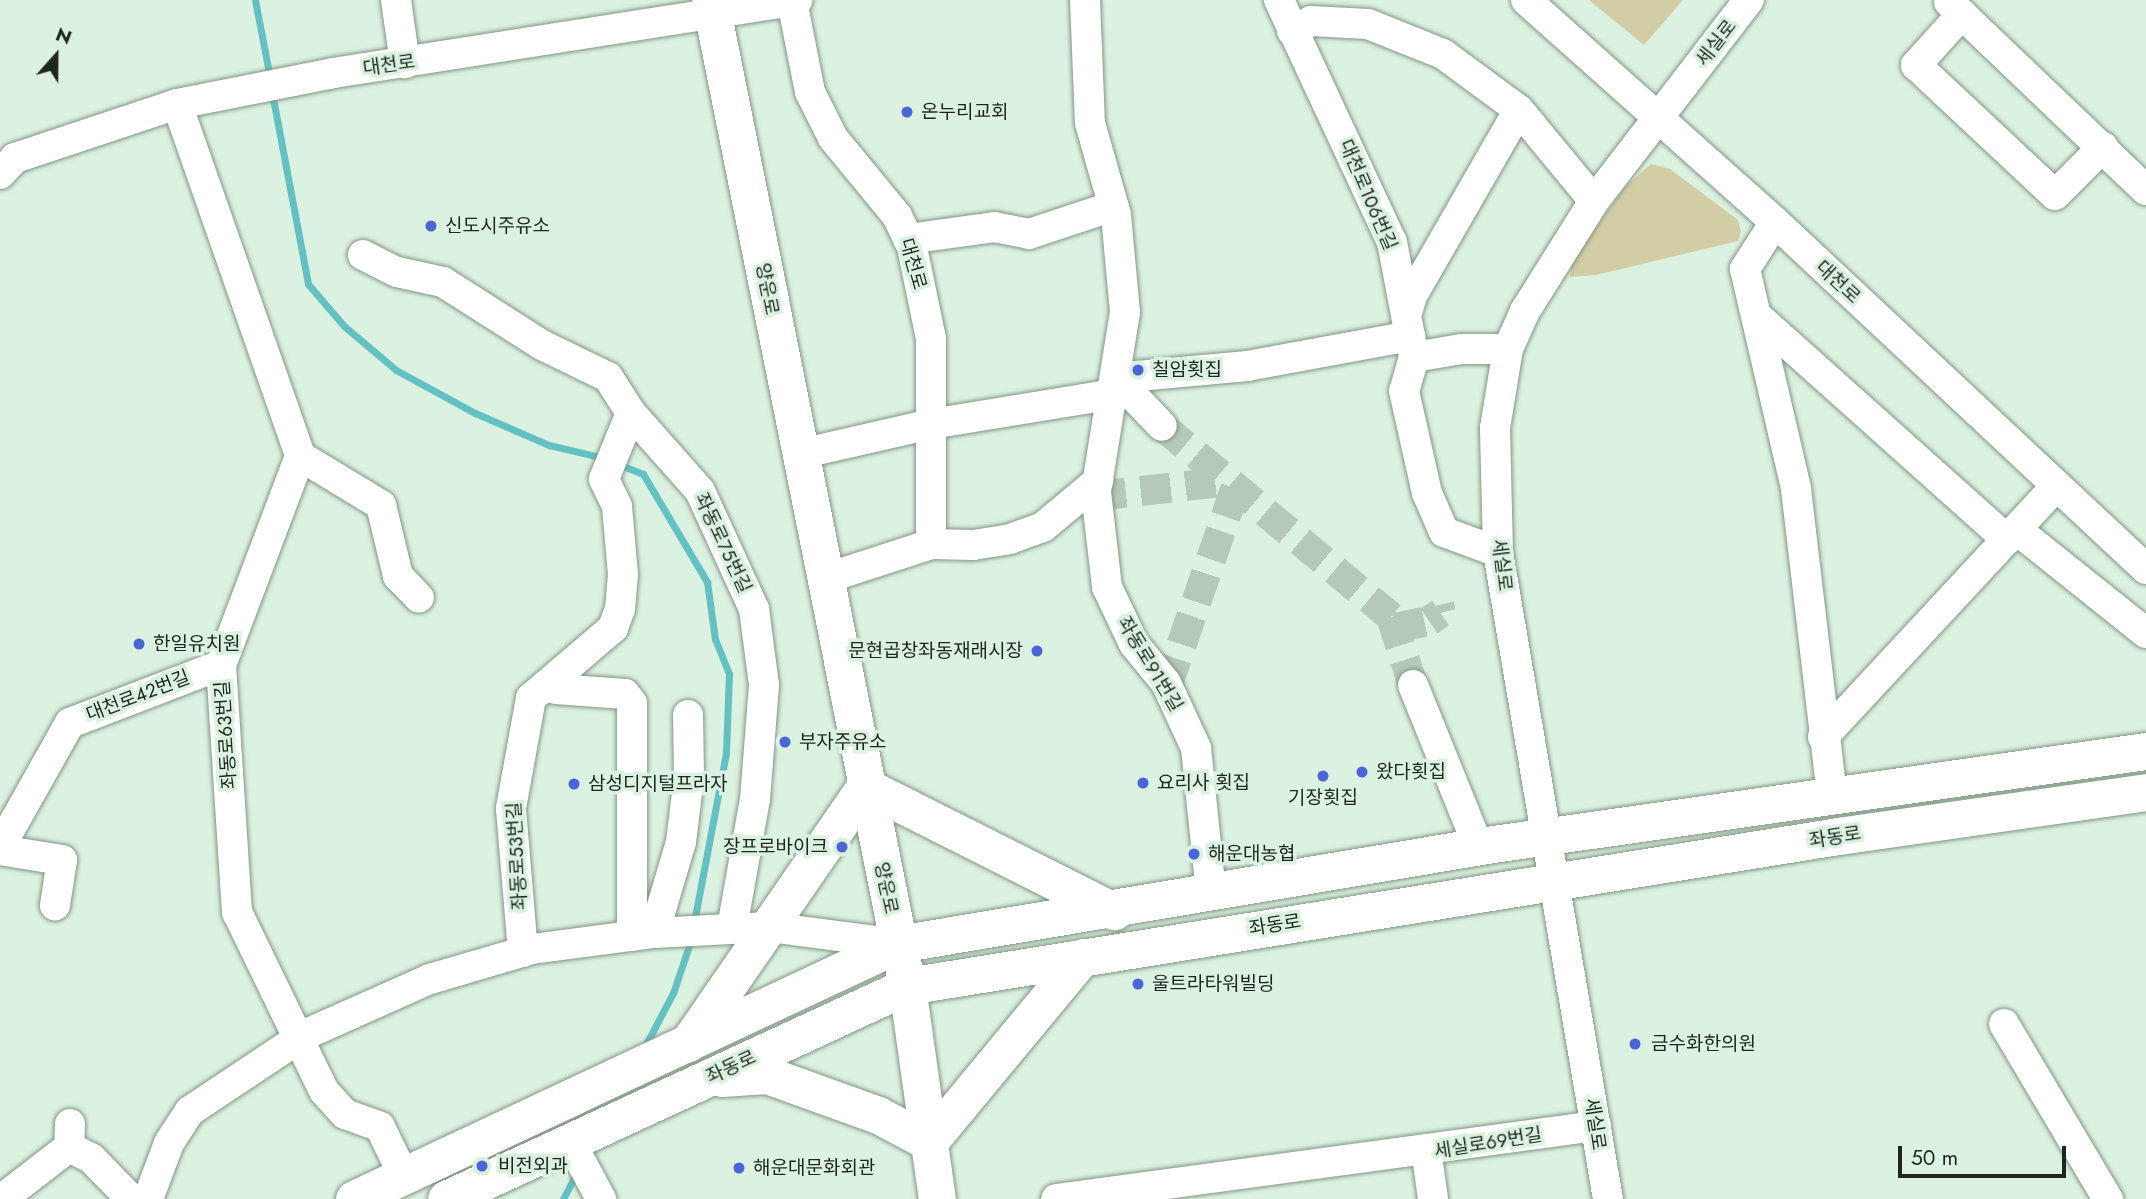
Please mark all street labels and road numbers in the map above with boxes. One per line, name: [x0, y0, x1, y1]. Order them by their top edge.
street label: 세실로: [1691, 15, 1741, 71]
street label: 대천로: [361, 50, 417, 80]
street label: 대천로106번길: [1334, 136, 1402, 254]
street label: 대천로: [895, 236, 931, 292]
street label: 대천로: [1811, 256, 1865, 308]
street label: 양운로: [751, 261, 783, 317]
street label: 좌동로75번길: [690, 489, 756, 597]
street label: 세실로: [1487, 538, 1517, 592]
street label: 좌동로91번길: [1113, 612, 1187, 716]
street label: 대천로42번길: [83, 666, 193, 726]
street label: 좌동로63번길: [211, 680, 241, 790]
street label: 좌동로53번길: [503, 801, 531, 911]
street label: 좌동로: [1807, 822, 1863, 852]
street label: 양운로: [869, 860, 903, 916]
street label: 좌동로: [1247, 910, 1303, 940]
street label: 좌동로: [702, 1046, 760, 1088]
street label: 세실로: [1580, 1096, 1610, 1152]
street label: 세실로69번길: [1432, 1123, 1544, 1163]

